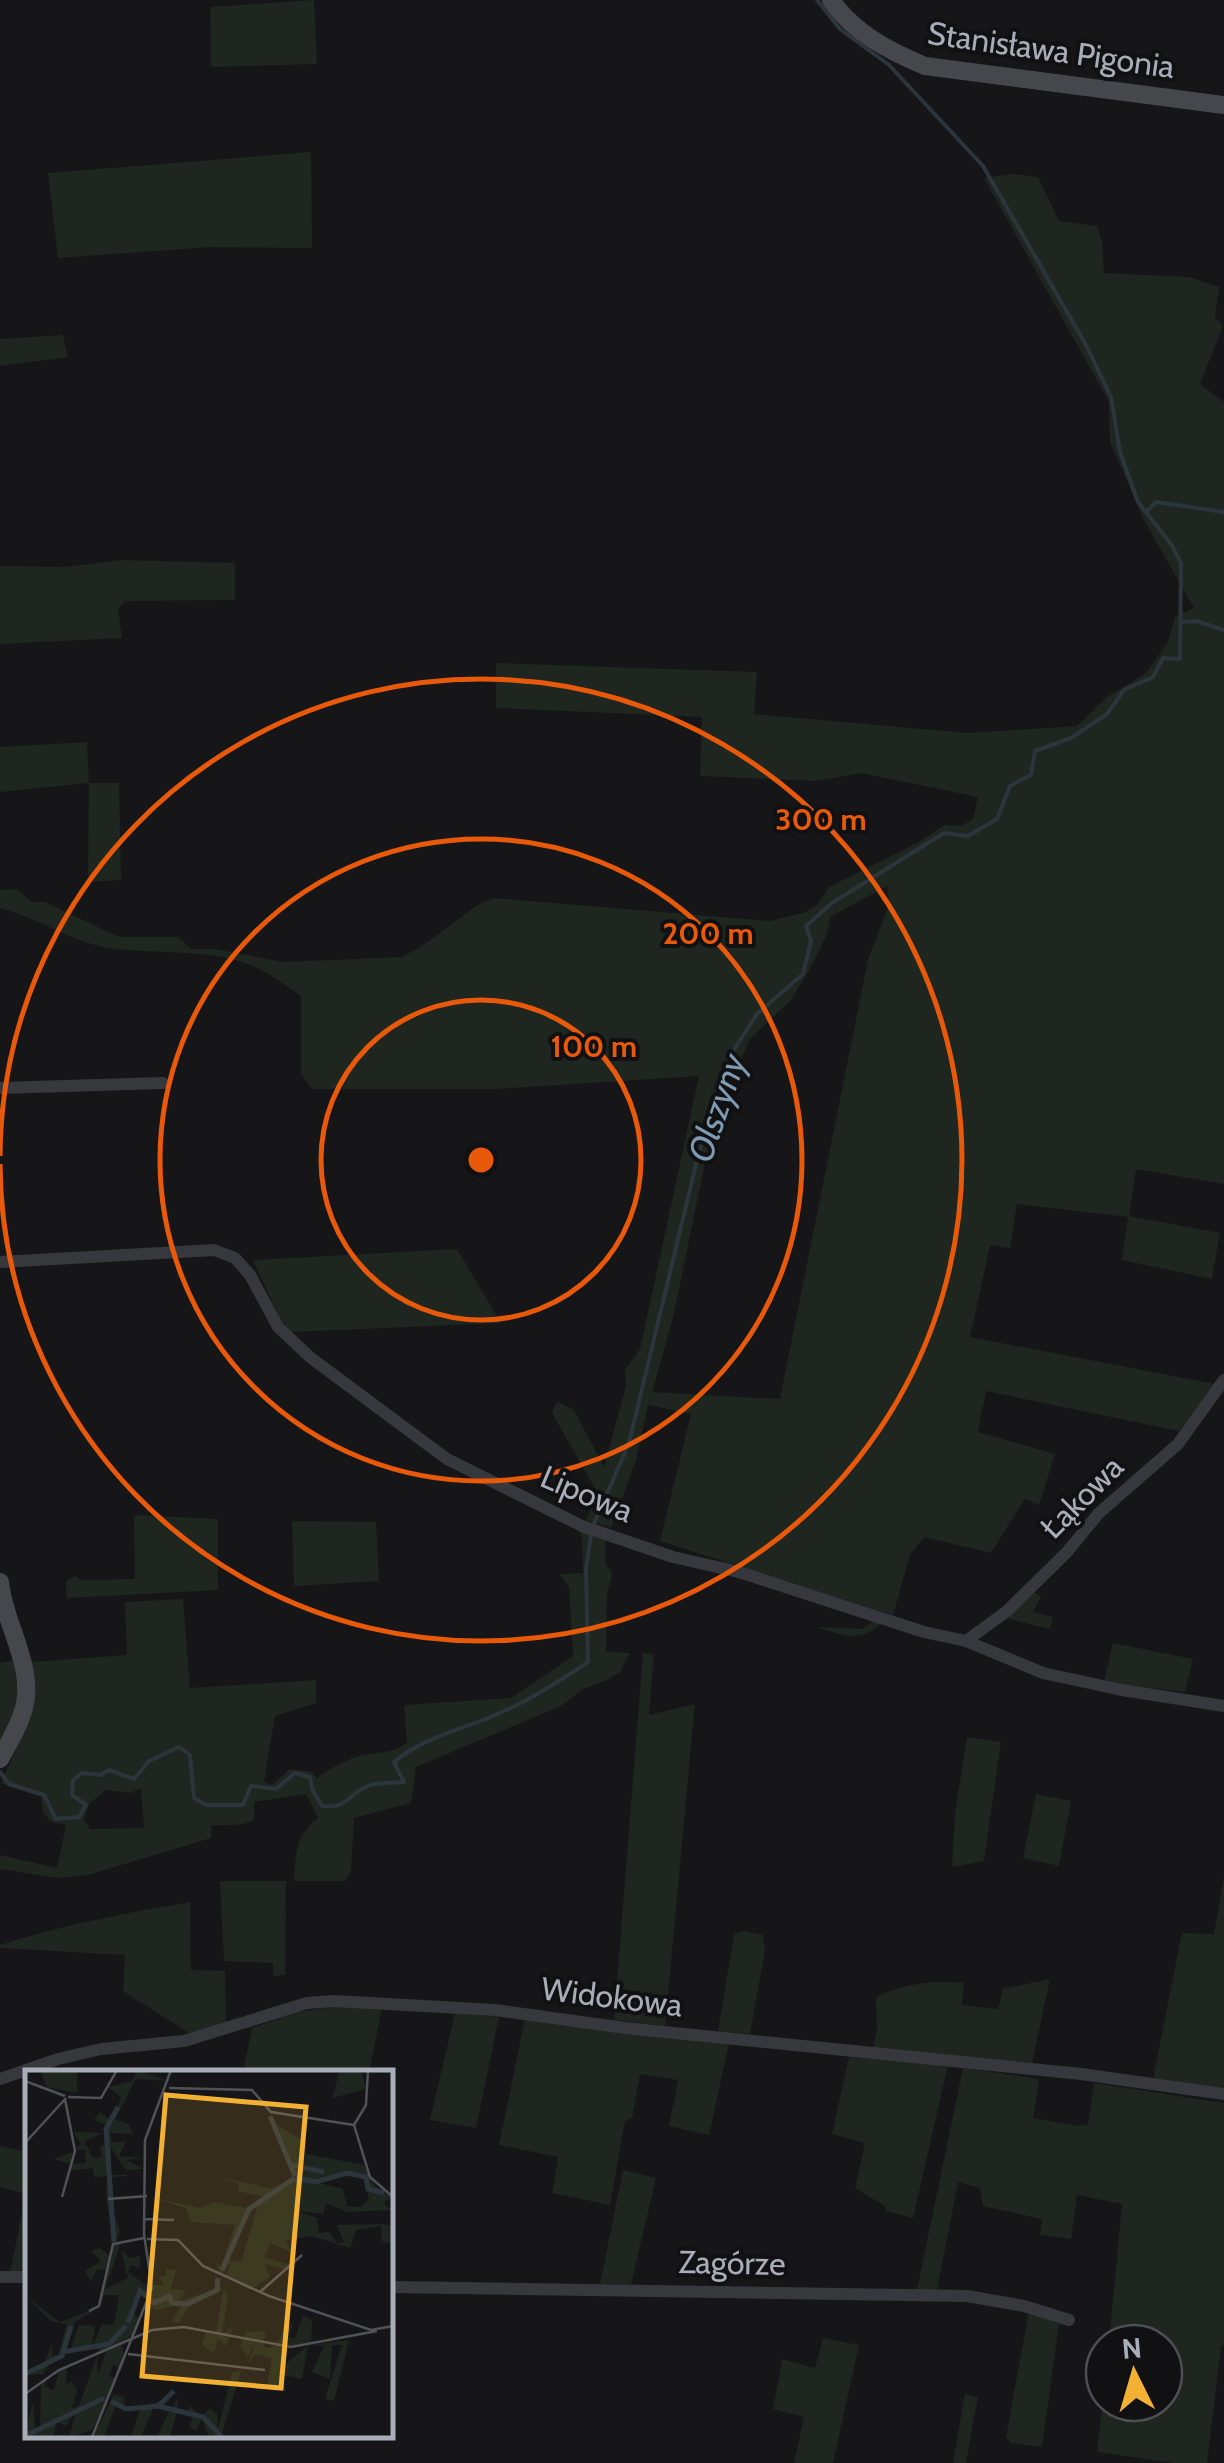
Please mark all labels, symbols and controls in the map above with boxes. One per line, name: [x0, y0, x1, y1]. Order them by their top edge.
street label: Stanisława Pigonia: [925, 13, 1178, 86]
text: 300 m: [775, 801, 867, 838]
text: 200 m: [662, 915, 754, 952]
text: 100 m: [551, 1028, 637, 1065]
water label: Olszyny: [678, 1046, 756, 1167]
centre of rings: [463, 1142, 499, 1178]
street label: Łąkowa: [1032, 1447, 1132, 1546]
street label: Lipowa: [535, 1457, 640, 1531]
street label: Widokowa: [539, 1969, 685, 2025]
inset map: [25, 2070, 392, 2438]
street label: Zagórze: [678, 2242, 786, 2283]
north arrow: [1084, 2323, 1184, 2423]
text: N: [1120, 2330, 1143, 2366]

